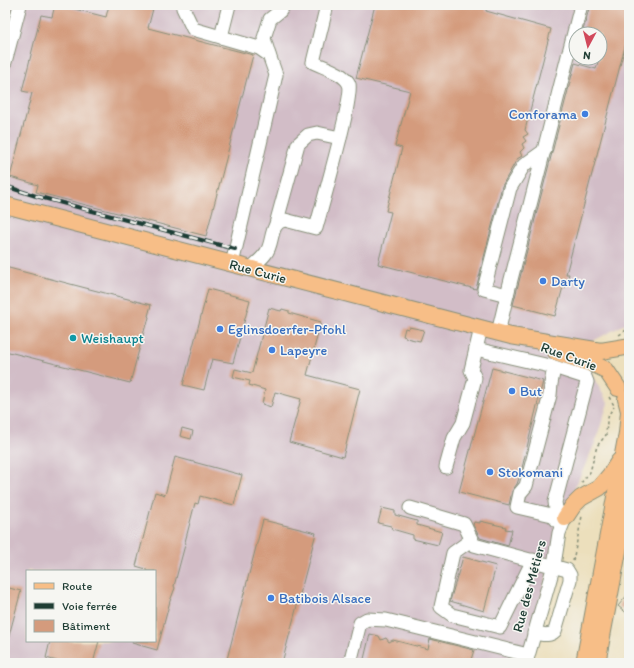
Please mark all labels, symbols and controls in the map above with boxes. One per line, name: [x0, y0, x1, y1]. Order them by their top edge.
north arrow: [568, 26, 608, 66]
text: N: [582, 49, 591, 62]
place label: Conforama: [509, 106, 578, 123]
marker: Conforama: [580, 109, 590, 119]
street label: Rue Curie: [227, 256, 289, 287]
place label: Darty: [551, 273, 585, 290]
marker: Darty: [538, 276, 548, 286]
place label: Eglinsdoerfer-Pfohl: [228, 321, 346, 338]
marker: Eglinsdoerfer-Pfohl: [215, 324, 225, 334]
place label: Weishaupt: [81, 330, 144, 347]
marker: Weishaupt: [68, 333, 78, 343]
street label: Rue Curie: [538, 338, 600, 375]
place label: Lapeyre: [280, 342, 328, 359]
marker: Lapeyre: [267, 345, 277, 355]
place label: But: [520, 383, 542, 400]
marker: But: [507, 386, 517, 396]
place label: Stokomani: [498, 464, 563, 481]
marker: Stokomani: [485, 467, 495, 477]
street label: Rue des Métiers: [509, 538, 550, 634]
legend: [26, 570, 156, 642]
text: Route: [62, 579, 92, 593]
place label: Batibois Alsace: [279, 590, 371, 607]
marker: Batibois Alsace: [266, 593, 276, 603]
text: Voie ferrée: [62, 599, 117, 613]
text: Bâtiment: [62, 619, 111, 633]

